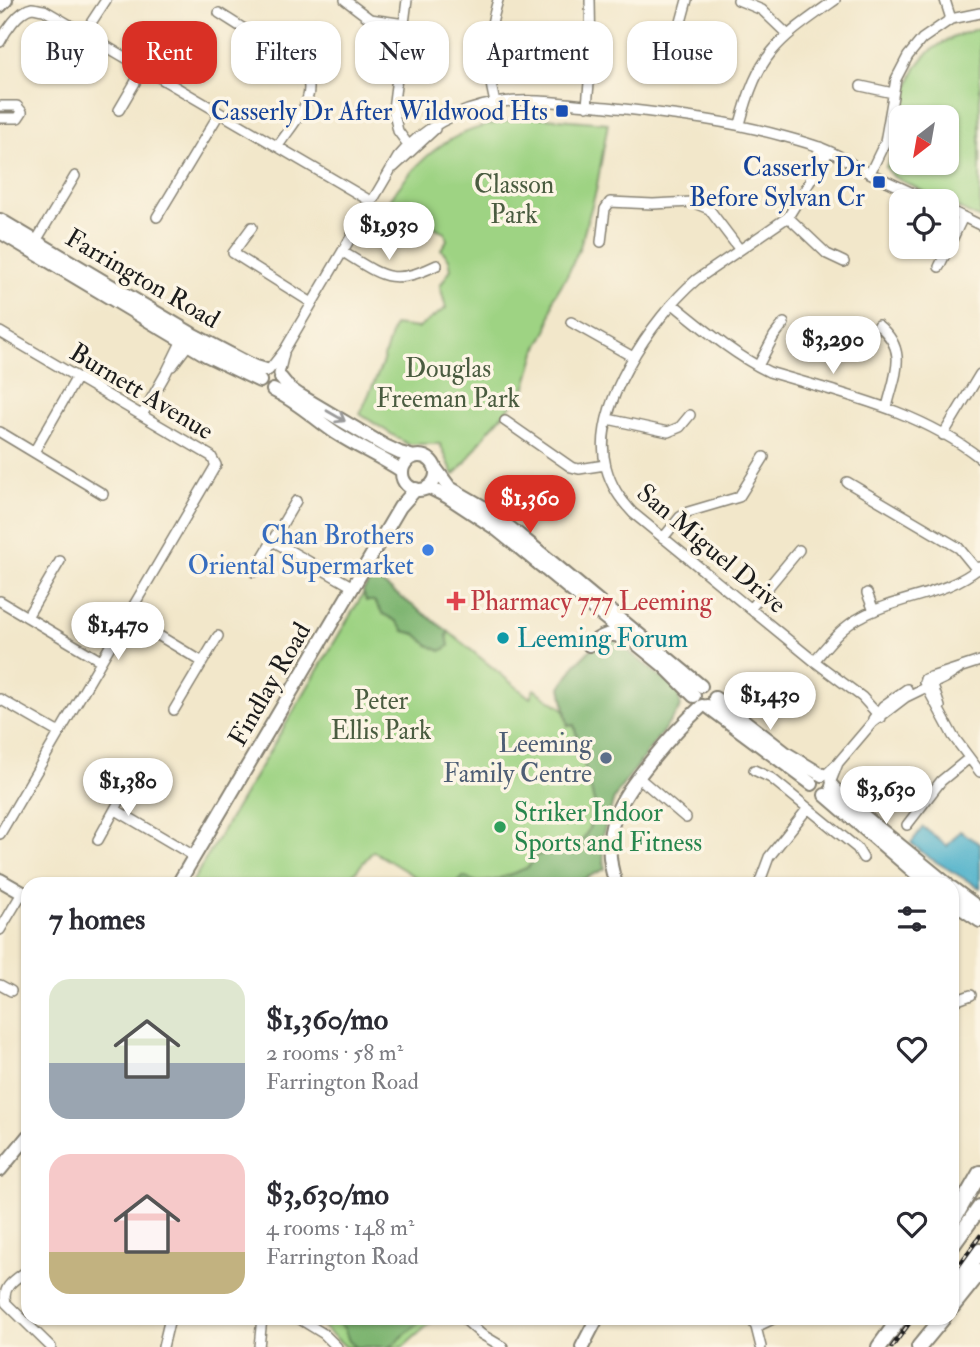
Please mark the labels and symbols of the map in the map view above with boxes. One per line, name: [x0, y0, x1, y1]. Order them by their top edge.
place label: Casserly Dr After Wildwood Hts: [211, 96, 548, 128]
marker: Casserly Dr After Wildwood Hts: [554, 103, 570, 119]
north arrow: [889, 105, 959, 175]
place label: Casserly Dr Before Sylvan Cr: [689, 152, 865, 214]
park label: Classon Park: [474, 169, 554, 231]
marker: Casserly Dr Before Sylvan Cr: [871, 174, 887, 190]
pin: $1,930: [332, 202, 446, 262]
street label: Farrington Road: [60, 222, 226, 336]
pin: $3,290: [776, 316, 890, 376]
street label: Burnett Avenue: [64, 336, 219, 447]
park label: Douglas Freeman Park: [376, 353, 521, 415]
one-way arrow: [325, 410, 345, 424]
pin: $1,360: [473, 476, 587, 535]
street label: San Miguel Drive: [630, 477, 793, 621]
place label: Chan Brothers Oriental Supermarket: [188, 520, 414, 583]
marker: Chan Brothers Oriental Supermarket: [420, 542, 436, 558]
place label: Pharmacy 777 Leeming: [470, 586, 714, 618]
marker: Pharmacy 777 Leeming: [448, 593, 464, 609]
pin: $1,470: [61, 602, 175, 662]
street label: Findlay Road: [222, 617, 318, 752]
place label: Leeming Forum: [517, 623, 688, 655]
marker: Leeming Forum: [495, 630, 511, 646]
pin: $1,430: [713, 672, 827, 732]
park label: Peter Ellis Park: [331, 685, 432, 747]
place label: Leeming Family Centre: [443, 728, 593, 790]
marker: Leeming Family Centre: [598, 750, 614, 766]
pin: $1,380: [71, 758, 185, 818]
pin: $3,630: [829, 766, 943, 826]
place label: Striker Indoor Sports and Fitness: [514, 797, 702, 860]
marker: Striker Indoor Sports and Fitness: [492, 819, 508, 835]

